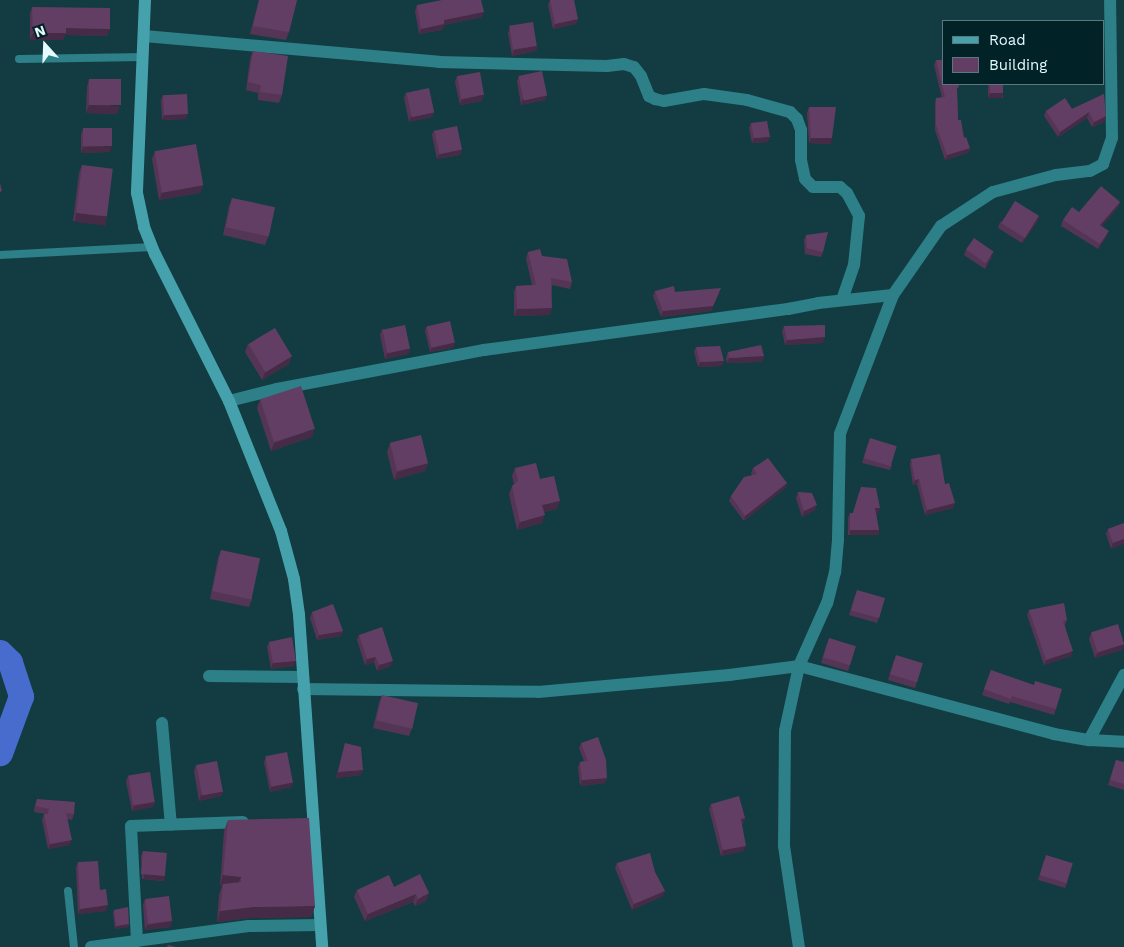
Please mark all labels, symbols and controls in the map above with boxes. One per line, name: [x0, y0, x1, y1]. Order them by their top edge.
north arrow: [20, 20, 70, 70]
legend: [942, 20, 1104, 85]
text: N: [32, 22, 47, 40]
text: Road: [989, 31, 1026, 49]
text: Building: [989, 56, 1047, 74]

